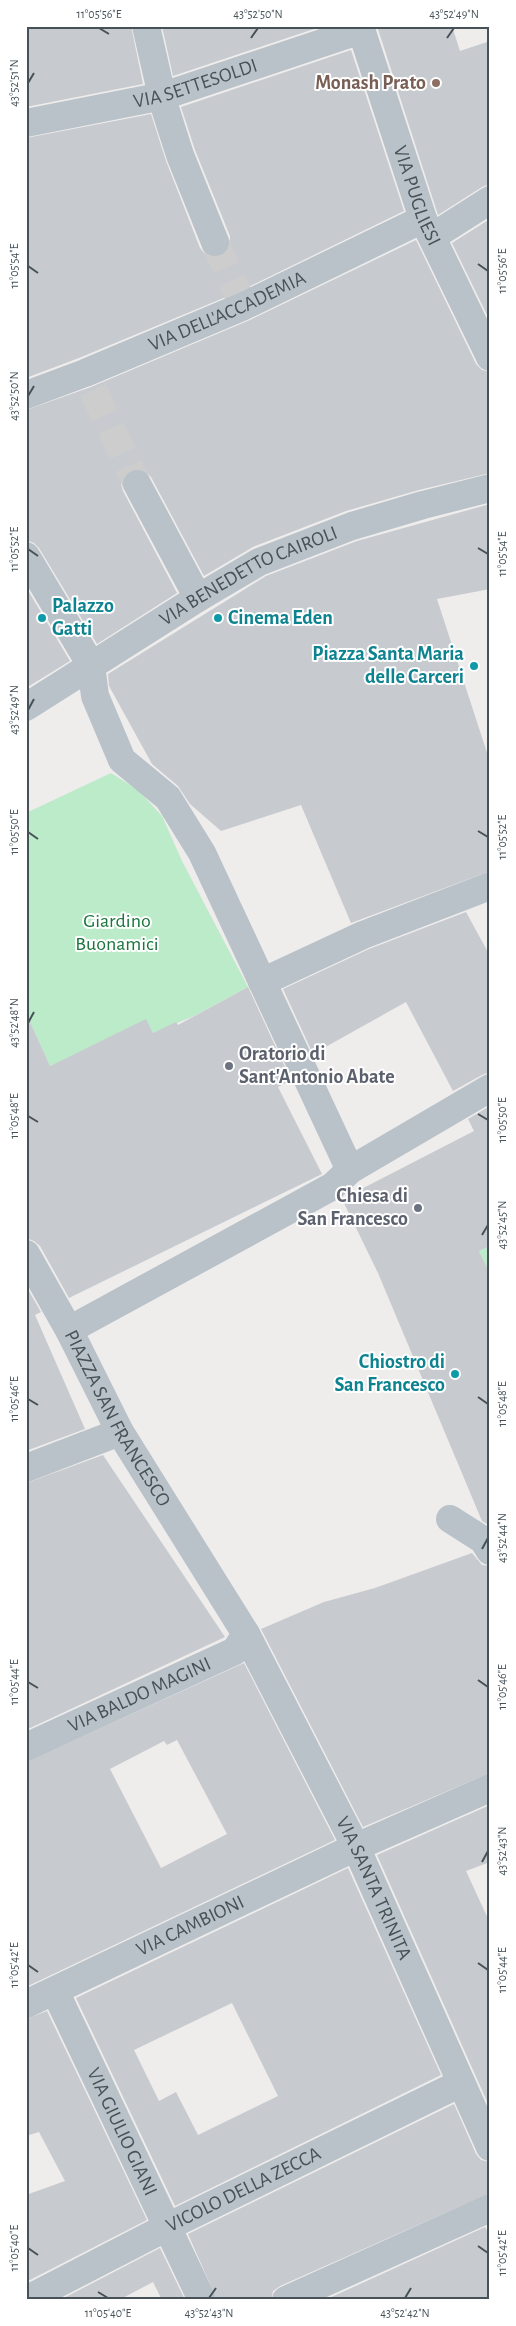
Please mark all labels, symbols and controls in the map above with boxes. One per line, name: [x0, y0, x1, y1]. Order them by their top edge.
text: 11°05'56"E: [77, 8, 122, 20]
text: 43°52'50"N: [233, 8, 283, 20]
text: 43°52'49"N: [429, 8, 479, 20]
street label: VIA SETTESOLDI: [132, 55, 260, 112]
text: 43°52'51"N: [8, 59, 20, 107]
place label: Monash Prato: [315, 73, 426, 93]
marker: Monash Prato: [430, 77, 442, 89]
street label: VIA PUGLIESI: [390, 143, 444, 249]
text: 11°05'54"E: [8, 243, 20, 289]
text: 11°05'56"E: [496, 248, 508, 293]
street label: VIA DELL'ACCADEMIA: [146, 267, 309, 355]
text: 43°52'50"N: [8, 371, 20, 421]
street label: VIA BENEDETTO CAIROLI: [156, 523, 340, 630]
text: 11°05'52"E: [8, 526, 20, 571]
text: 11°05'54"E: [496, 531, 508, 577]
place label: Palazzo Gatti: [52, 596, 114, 639]
place label: Cinema Eden: [228, 608, 333, 628]
marker: Palazzo Gatti: [36, 612, 48, 624]
marker: Cinema Eden: [212, 612, 224, 624]
place label: Piazza Santa Maria delle Carceri: [312, 644, 464, 687]
marker: Piazza Santa Maria delle Carceri: [468, 660, 480, 672]
text: 43°52'49"N: [8, 685, 20, 735]
text: 11°05'50"E: [8, 809, 20, 855]
text: 11°05'52"E: [496, 814, 508, 859]
park label: Giardino Buonamici: [75, 911, 159, 954]
text: 43°52'48"N: [8, 998, 20, 1048]
place label: Oratorio di Sant'Antonio Abate: [239, 1044, 395, 1087]
marker: Oratorio di Sant'Antonio Abate: [223, 1060, 235, 1072]
text: 11°05'48"E: [8, 1093, 20, 1139]
text: 11°05'50"E: [496, 1097, 508, 1143]
place label: Chiesa di San Francesco: [297, 1186, 408, 1229]
text: 43°52'45"N: [496, 1200, 508, 1250]
marker: Chiesa di San Francesco: [412, 1202, 424, 1214]
street label: PIAZZA SAN FRANCESCO: [61, 1327, 174, 1510]
place label: Chiostro di San Francesco: [334, 1352, 445, 1395]
marker: Chiostro di San Francesco: [449, 1368, 461, 1380]
text: 11°05'46"E: [8, 1376, 20, 1422]
text: 11°05'48"E: [496, 1381, 508, 1427]
text: 43°52'44"N: [496, 1513, 508, 1563]
street label: VIA BALDO MAGINI: [65, 1653, 214, 1736]
text: 11°05'44"E: [8, 1659, 20, 1705]
text: 11°05'46"E: [496, 1664, 508, 1710]
street label: VIA SANTA TRINITA: [332, 1813, 415, 1963]
text: 43°52'43"N: [496, 1827, 508, 1875]
street label: VIA CAMBIONI: [133, 1892, 247, 1960]
text: 11°05'42"E: [8, 1942, 20, 1988]
text: 11°05'44"E: [496, 1947, 508, 1993]
street label: VIA GIULIO GIANI: [83, 2065, 161, 2199]
street label: VICOLO DELLA ZECCA: [163, 2143, 324, 2236]
text: 11°05'40"E: [8, 2225, 20, 2271]
text: 11°05'42"E: [496, 2230, 508, 2276]
text: 11°05'40"E: [85, 2307, 131, 2319]
text: 43°52'43"N: [185, 2307, 233, 2319]
text: 43°52'42"N: [380, 2307, 430, 2319]

